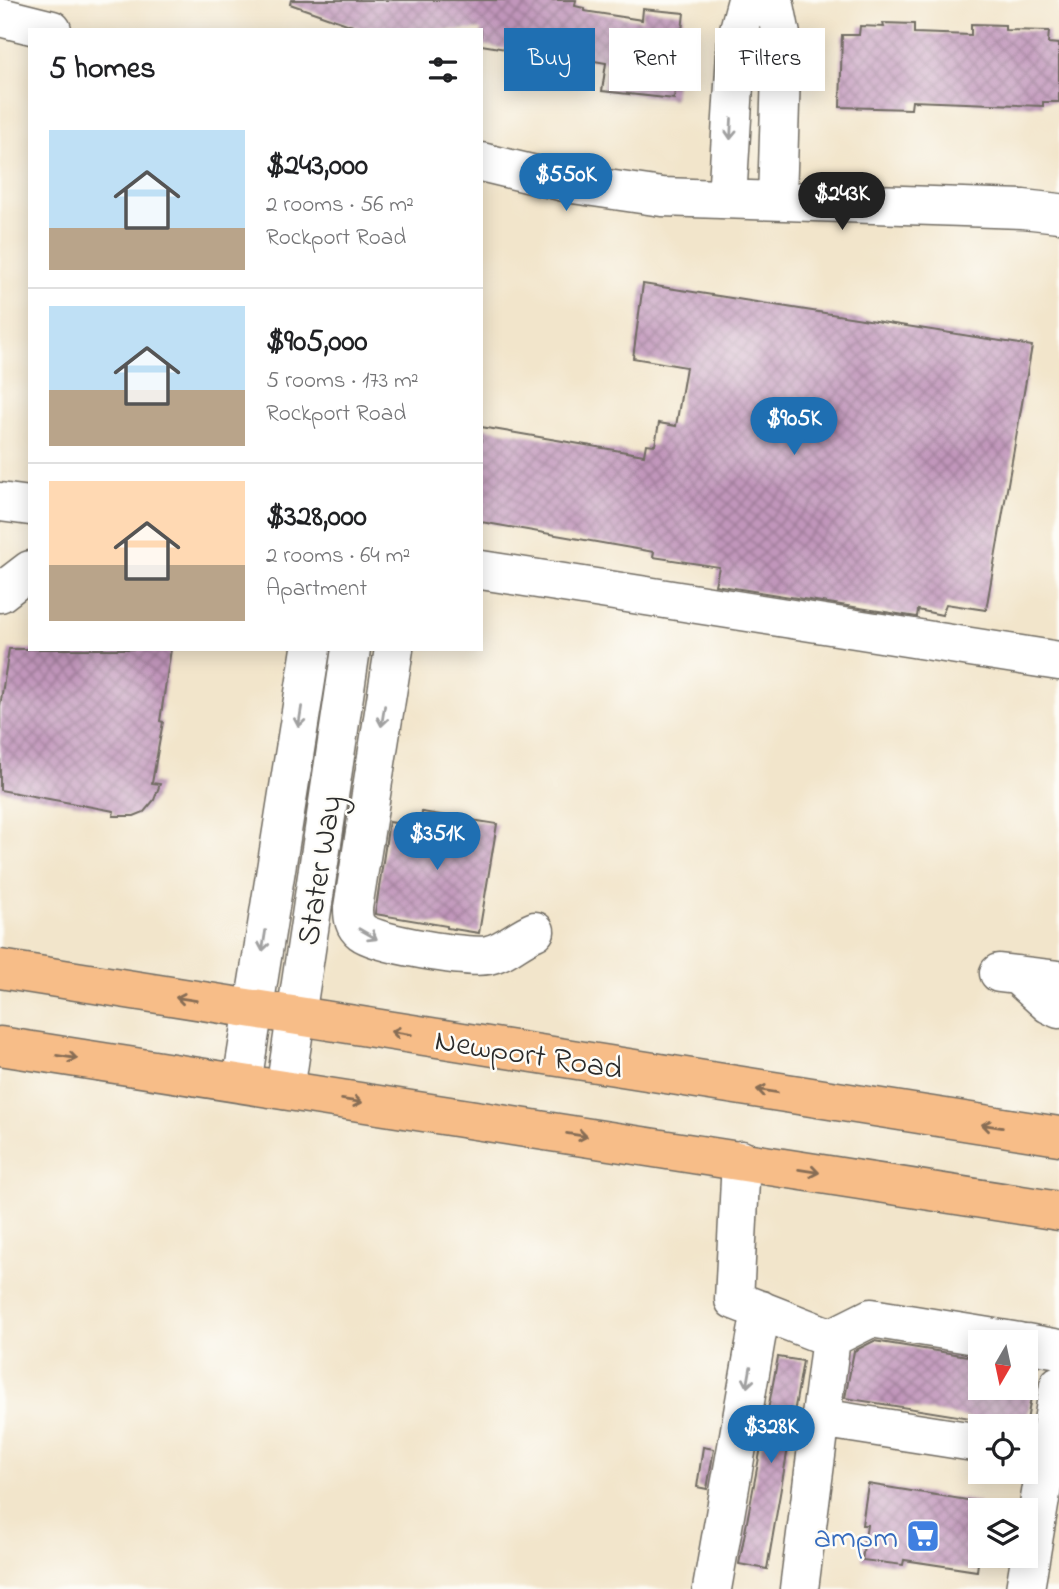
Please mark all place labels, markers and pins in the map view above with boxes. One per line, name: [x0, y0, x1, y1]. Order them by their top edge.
pin: $550K: [517, 154, 615, 213]
pin: $243K: [793, 173, 891, 232]
pin: $905K: [745, 398, 843, 457]
pin: $351K: [388, 812, 486, 872]
pin: $328K: [722, 1406, 820, 1465]
place label: ampm: [814, 1516, 898, 1563]
supermarket icon: ampm: [904, 1517, 942, 1555]

